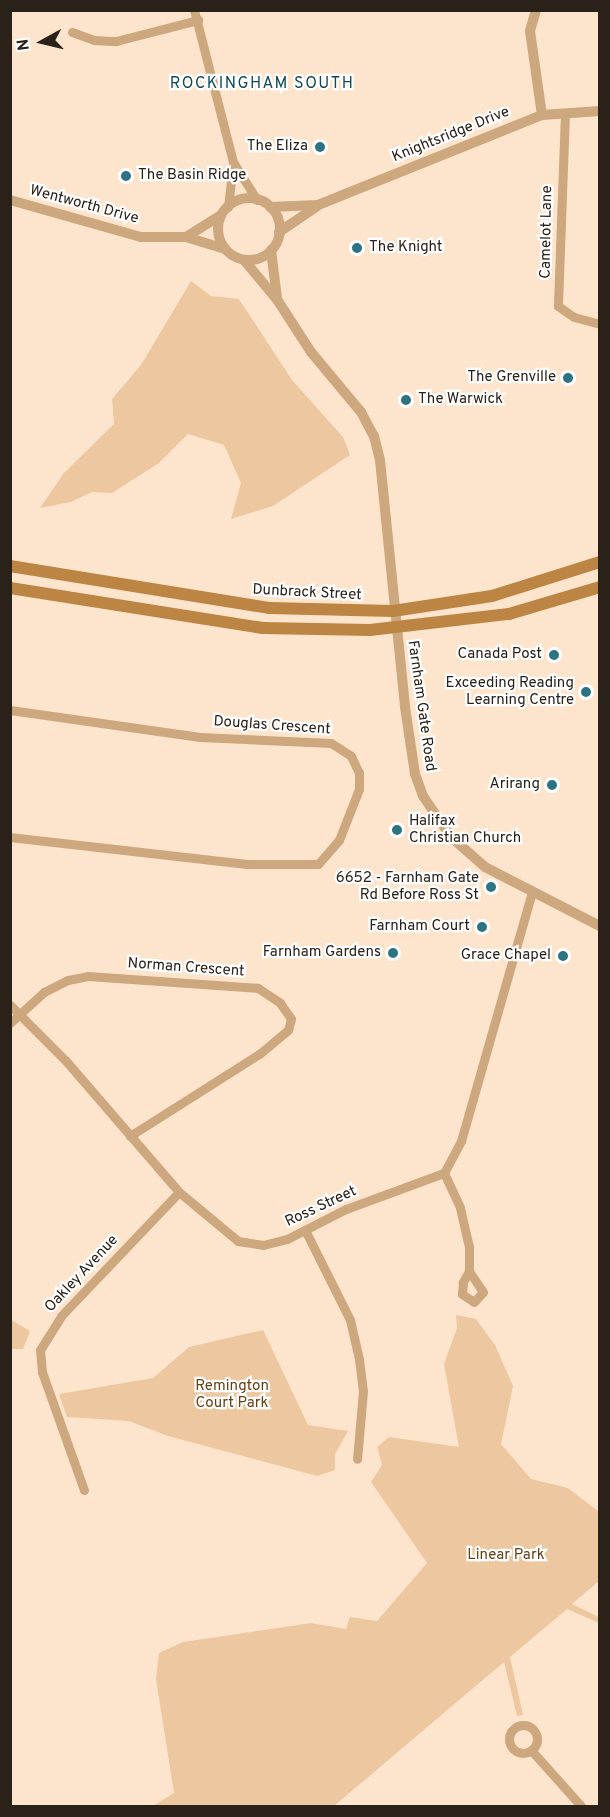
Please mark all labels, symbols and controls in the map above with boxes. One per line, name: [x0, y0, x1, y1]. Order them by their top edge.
north arrow: [12, 12, 72, 72]
text: N: [13, 37, 35, 52]
district label: ROCKINGHAM SOUTH: [170, 74, 354, 94]
street label: Knightsridge Drive: [390, 103, 512, 167]
place label: The Eliza: [247, 138, 308, 156]
marker: The Eliza: [313, 140, 327, 154]
place label: The Basin Ridge: [138, 167, 246, 185]
marker: The Basin Ridge: [119, 169, 133, 183]
street label: Wentworth Drive: [28, 182, 140, 228]
street label: Camelot Lane: [537, 185, 557, 279]
place label: The Knight: [369, 239, 442, 257]
marker: The Knight: [350, 241, 364, 255]
place label: The Grenville: [467, 369, 556, 387]
marker: The Grenville: [561, 371, 575, 385]
place label: The Warwick: [418, 391, 503, 409]
marker: The Warwick: [399, 393, 413, 407]
street label: Dunbrack Street: [252, 581, 362, 605]
street label: Farnham Gate Road: [403, 639, 439, 773]
place label: Canada Post: [457, 646, 542, 664]
marker: Canada Post: [547, 648, 561, 662]
place label: Exceeding Reading Learning Centre: [445, 674, 574, 709]
marker: Exceeding Reading Learning Centre: [579, 685, 593, 699]
street label: Douglas Crescent: [213, 713, 331, 739]
place label: Arirang: [490, 776, 540, 794]
marker: Arirang: [545, 778, 559, 792]
place label: Halifax Christian Church: [409, 812, 521, 847]
marker: Halifax Christian Church: [390, 823, 404, 837]
place label: 6652 - Farnham Gate Rd Before Ross St: [336, 869, 479, 904]
marker: 6652 - Farnham Gate Rd Before Ross St: [484, 880, 498, 894]
place label: Farnham Court: [369, 918, 470, 936]
marker: Farnham Court: [475, 920, 489, 934]
place label: Farnham Gardens: [263, 944, 381, 962]
marker: Farnham Gardens: [386, 946, 400, 960]
place label: Grace Chapel: [461, 947, 551, 965]
marker: Grace Chapel: [556, 949, 570, 963]
street label: Norman Crescent: [127, 955, 245, 981]
street label: Ross Street: [282, 1183, 360, 1231]
street label: Oakley Avenue: [41, 1231, 123, 1317]
park label: Remington Court Park: [195, 1377, 269, 1412]
park label: Linear Park: [467, 1547, 545, 1565]

